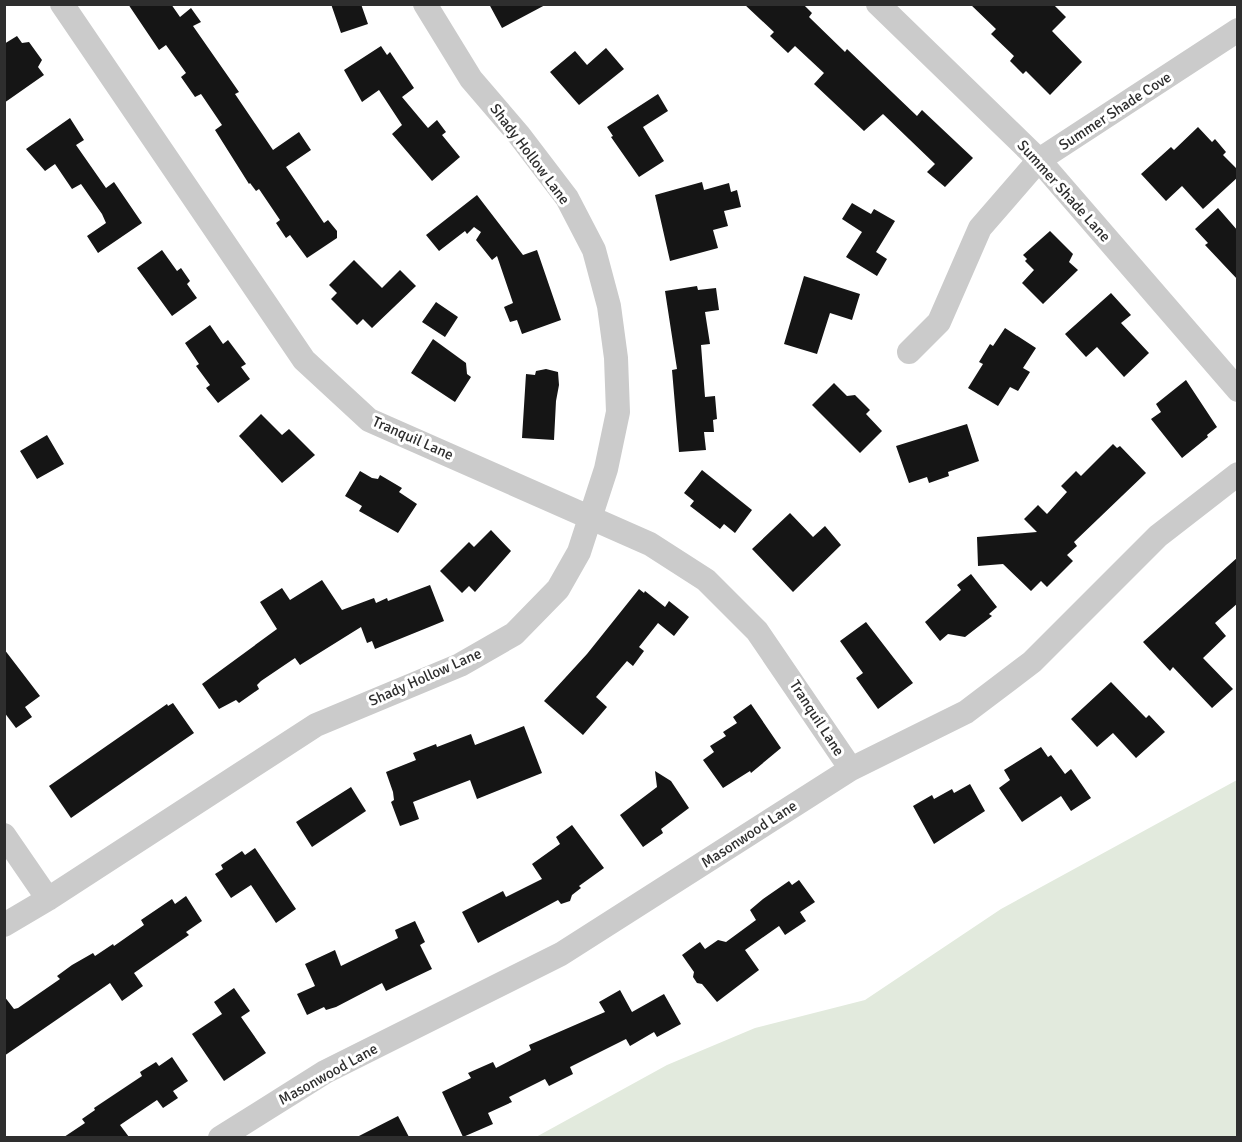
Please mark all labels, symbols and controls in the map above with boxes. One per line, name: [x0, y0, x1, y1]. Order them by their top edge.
street label: Summer Shade Cove: [1055, 68, 1175, 154]
street label: Shady Hollow Lane: [486, 100, 574, 208]
street label: Summer Shade Lane: [1014, 136, 1114, 246]
street label: Tranquil Lane: [370, 412, 456, 464]
street label: Shady Hollow Lane: [366, 644, 484, 710]
street label: Tranquil Lane: [786, 677, 848, 759]
street label: Masonwood Lane: [698, 796, 800, 872]
street label: Masonwood Lane: [275, 1039, 381, 1109]

